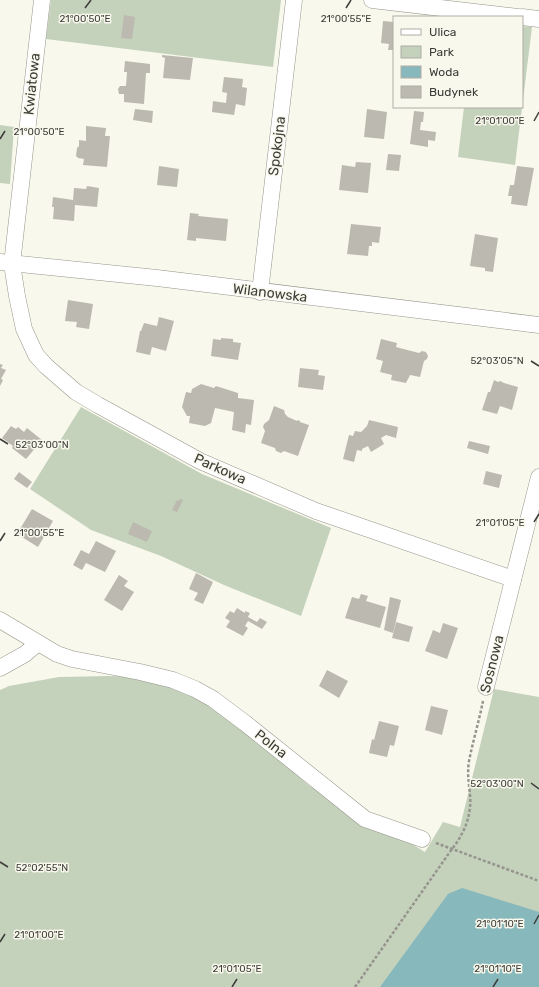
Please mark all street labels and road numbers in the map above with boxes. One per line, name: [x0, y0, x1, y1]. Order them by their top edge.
street label: Kwiatowa: [20, 52, 44, 116]
street label: Spokojna: [265, 115, 289, 177]
street label: Wilanowska: [232, 280, 308, 306]
street label: Parkowa: [191, 450, 249, 488]
street label: Sosnowa: [477, 633, 507, 695]
street label: Polna: [251, 726, 291, 762]

